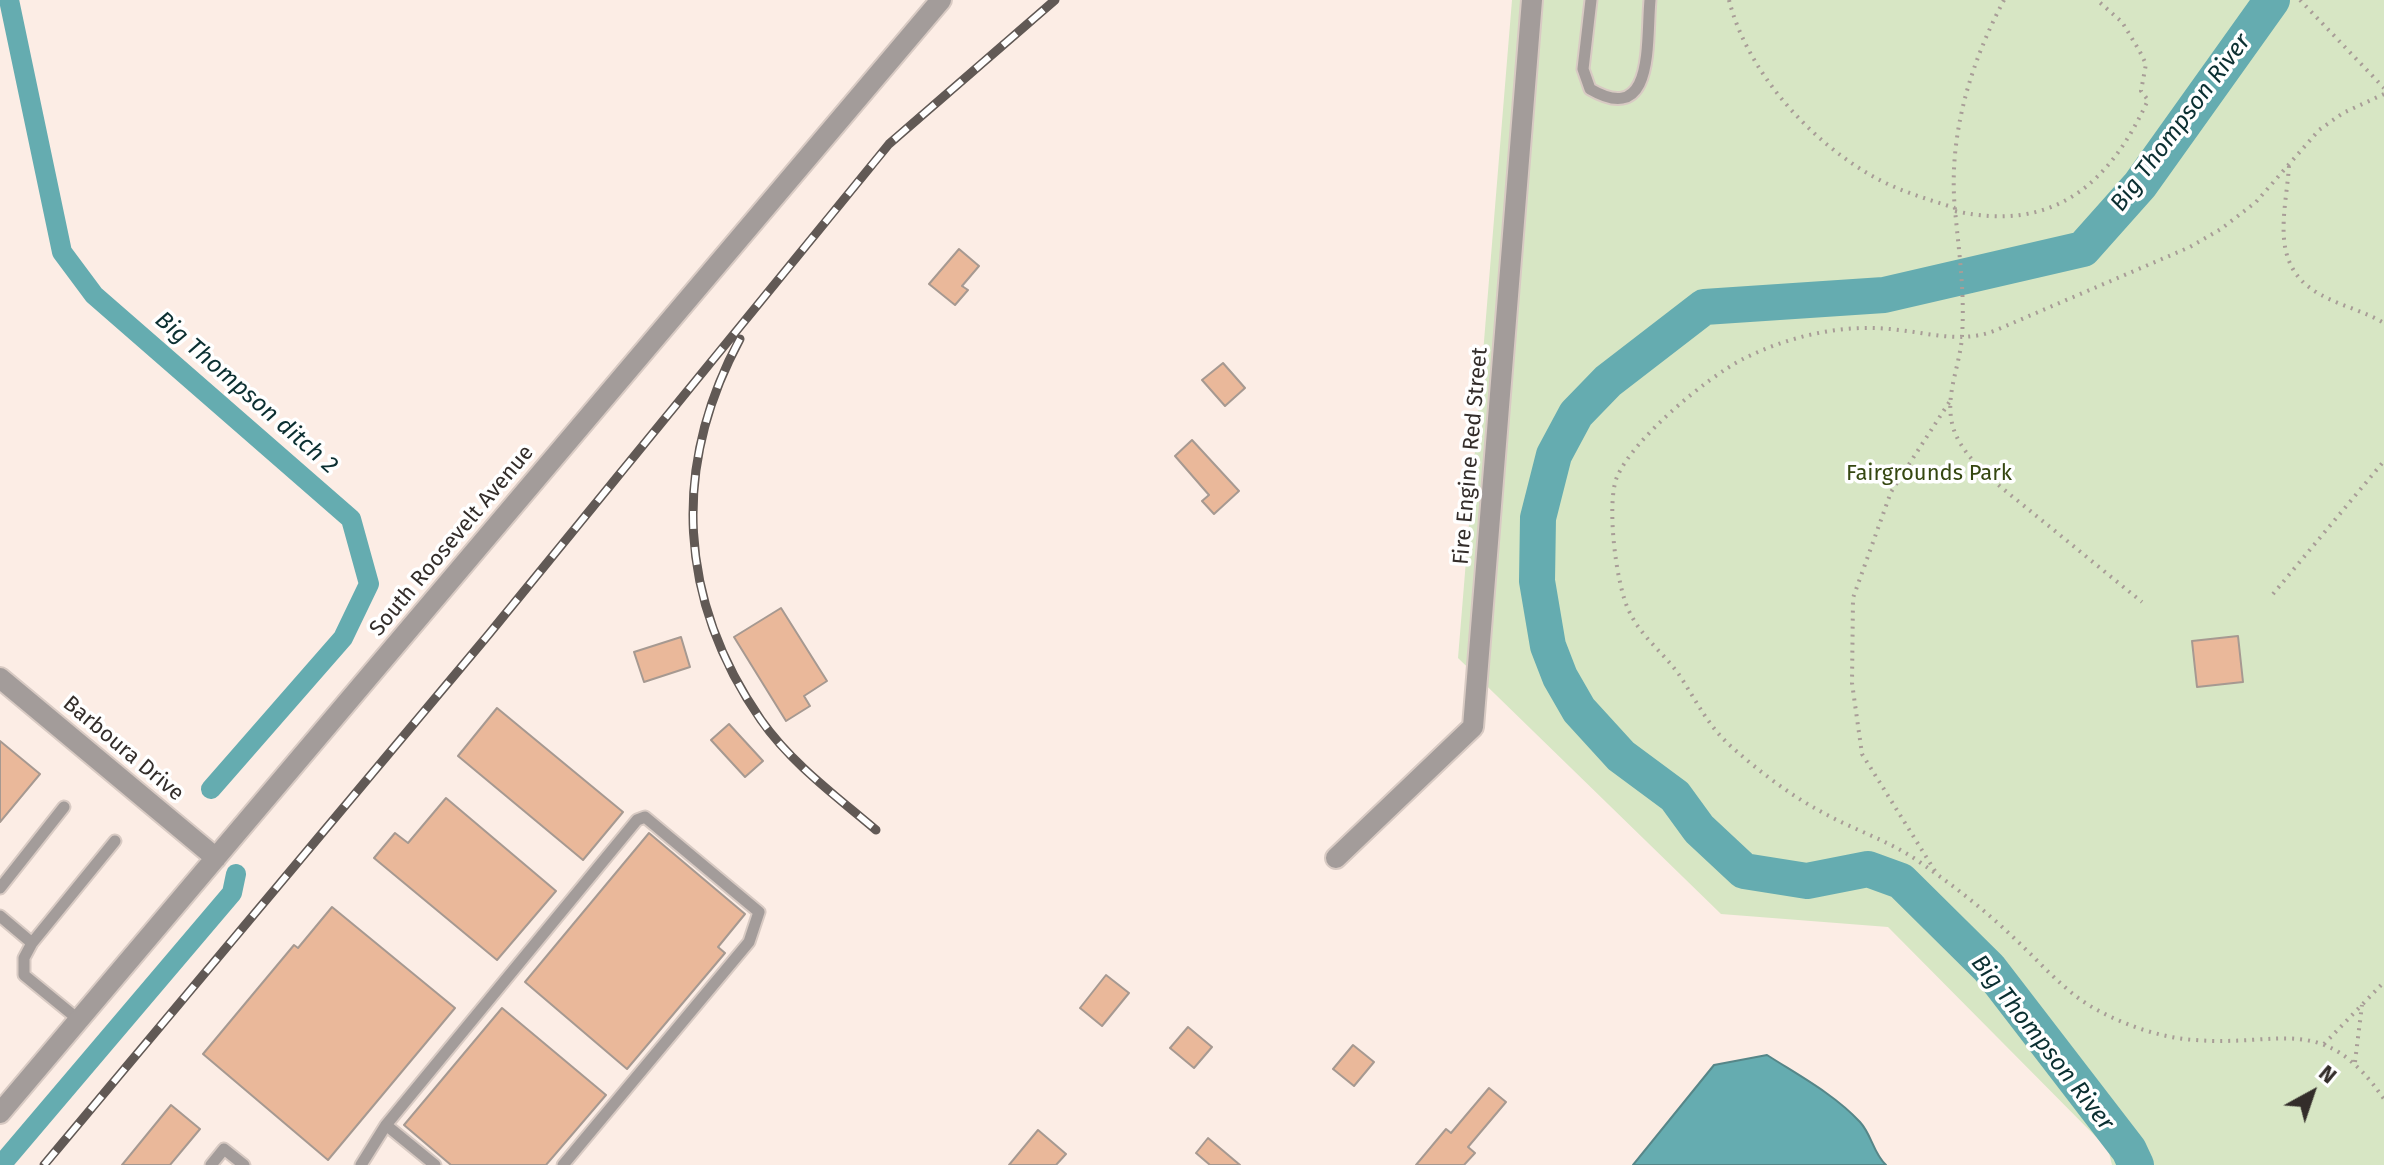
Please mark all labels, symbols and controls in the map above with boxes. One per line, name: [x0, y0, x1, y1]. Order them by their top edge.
water label: Big Thompson River: [2105, 29, 2257, 217]
water label: Big Thompson ditch 2: [149, 306, 343, 480]
street label: Fire Engine Red Street: [1448, 346, 1494, 566]
street label: South Roosevelt Avenue: [364, 440, 540, 642]
park label: Fairgrounds Park: [1846, 461, 2012, 487]
street label: Barboura Drive: [57, 691, 189, 807]
water label: Big Thompson River: [1965, 949, 2119, 1137]
north arrow: [2272, 1053, 2352, 1133]
text: N: [2313, 1059, 2342, 1089]

